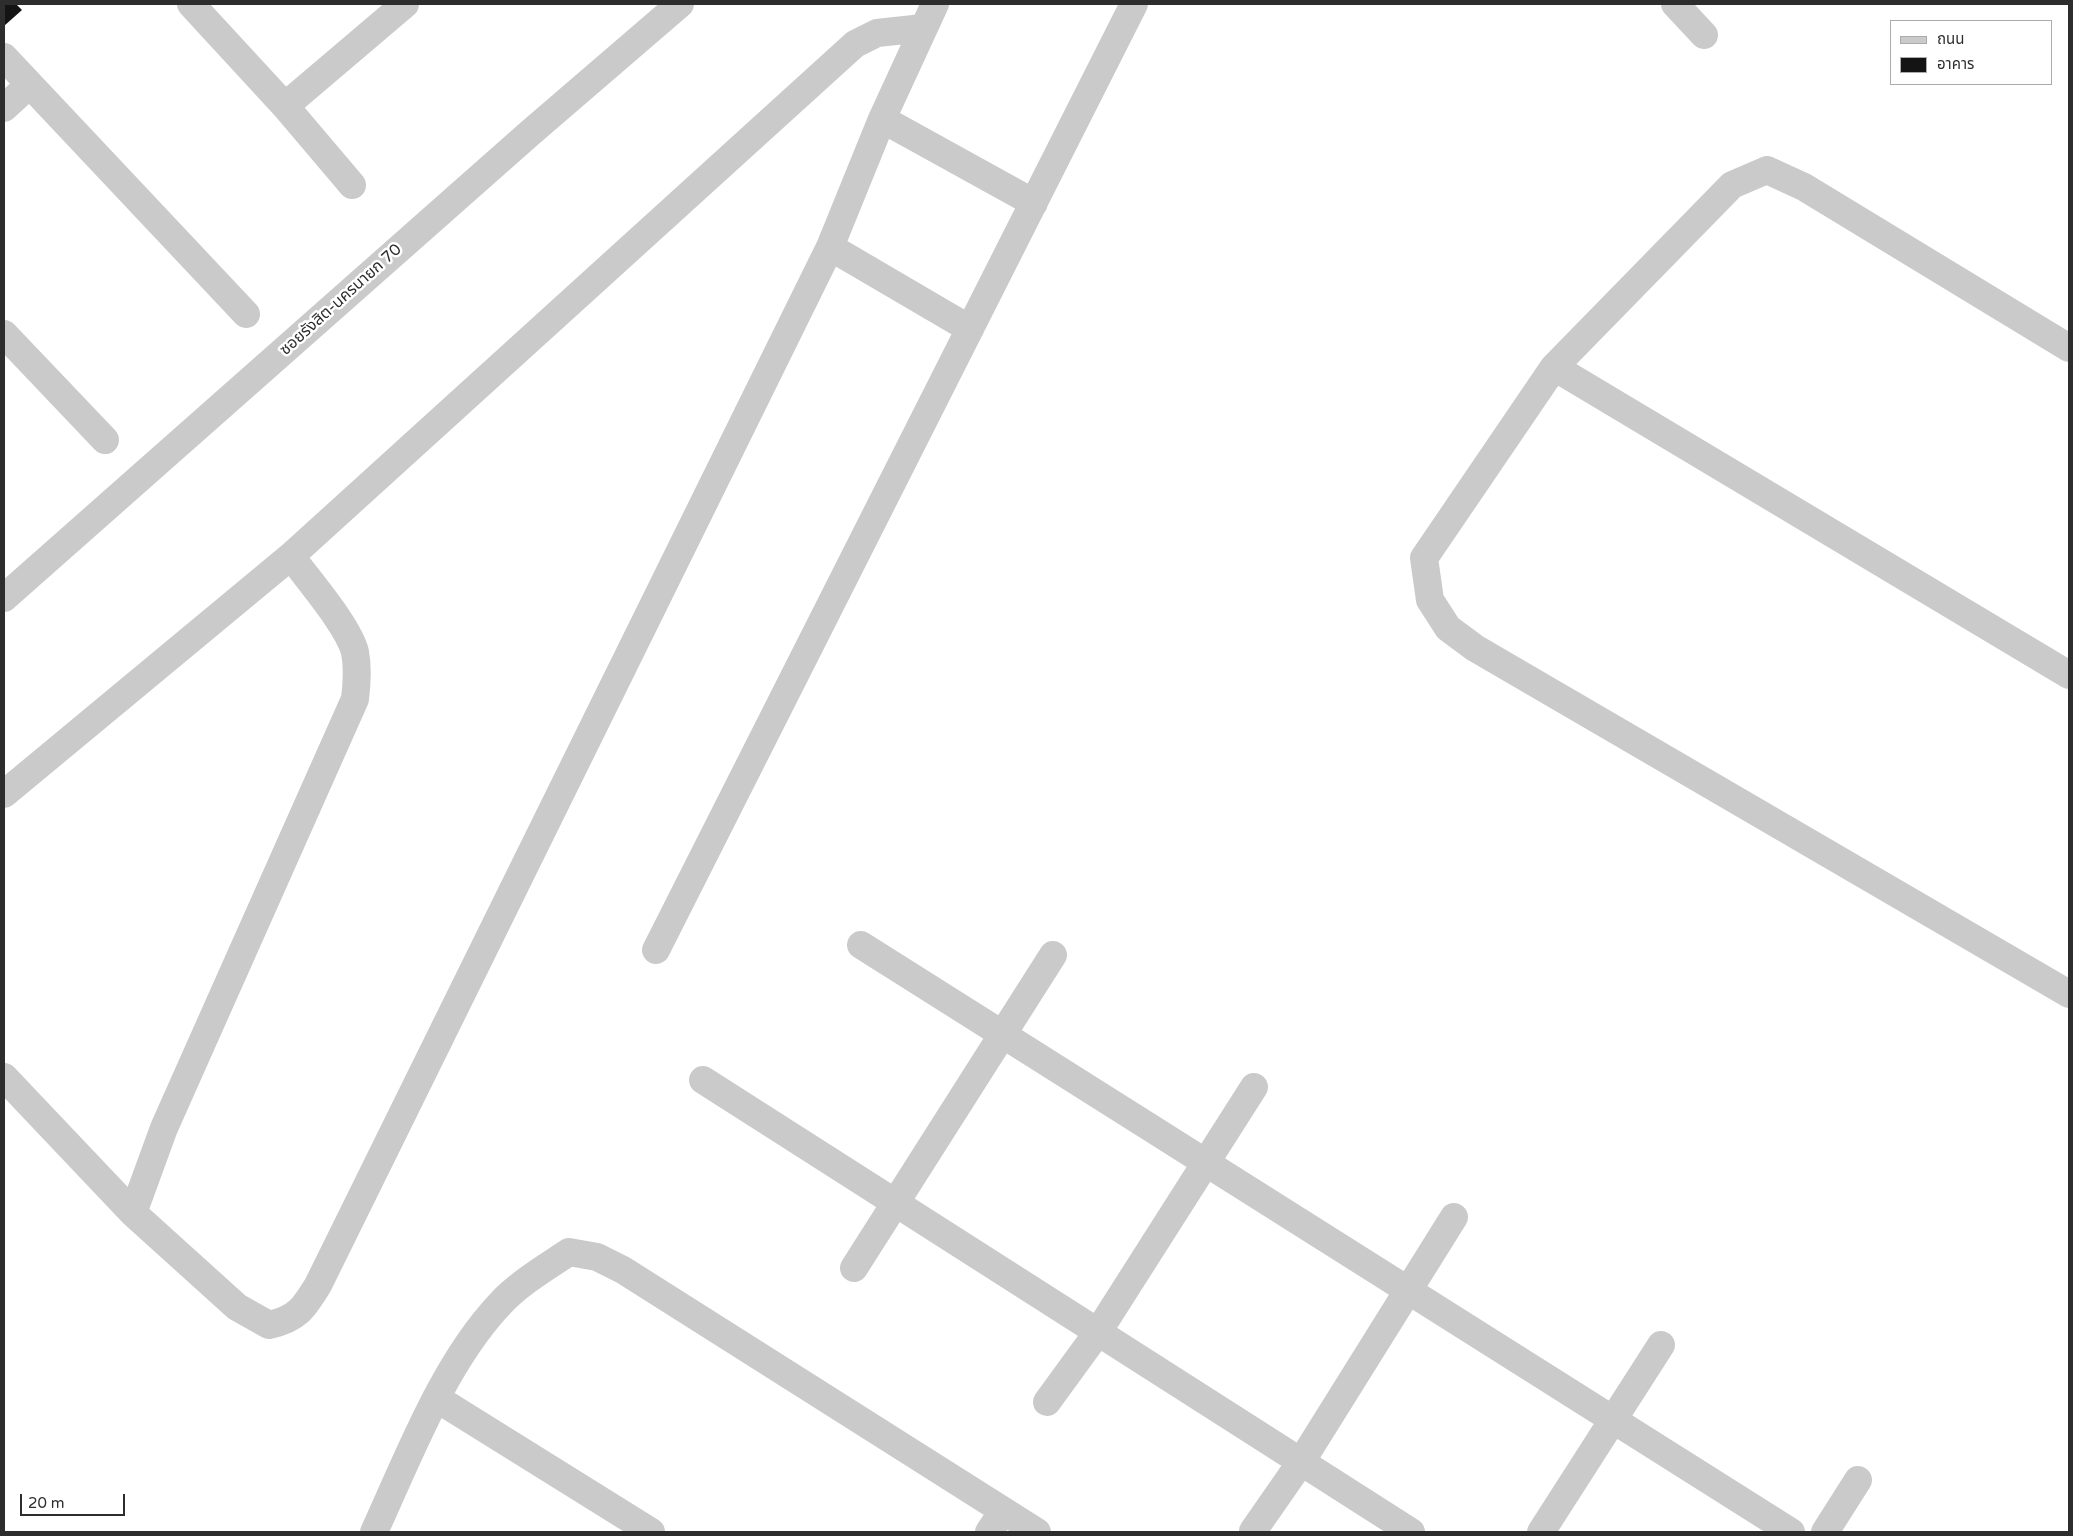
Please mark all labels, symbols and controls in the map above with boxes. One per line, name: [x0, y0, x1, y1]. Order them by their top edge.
legend: [1890, 20, 2053, 85]
text: ถนน: [1937, 30, 1964, 48]
text: อาคาร: [1937, 55, 1974, 73]
street label: ซอยรังสิต-นครนายก 70: [276, 240, 406, 360]
scale bar: [22, 1484, 128, 1516]
text: 20 m: [28, 1494, 65, 1512]

